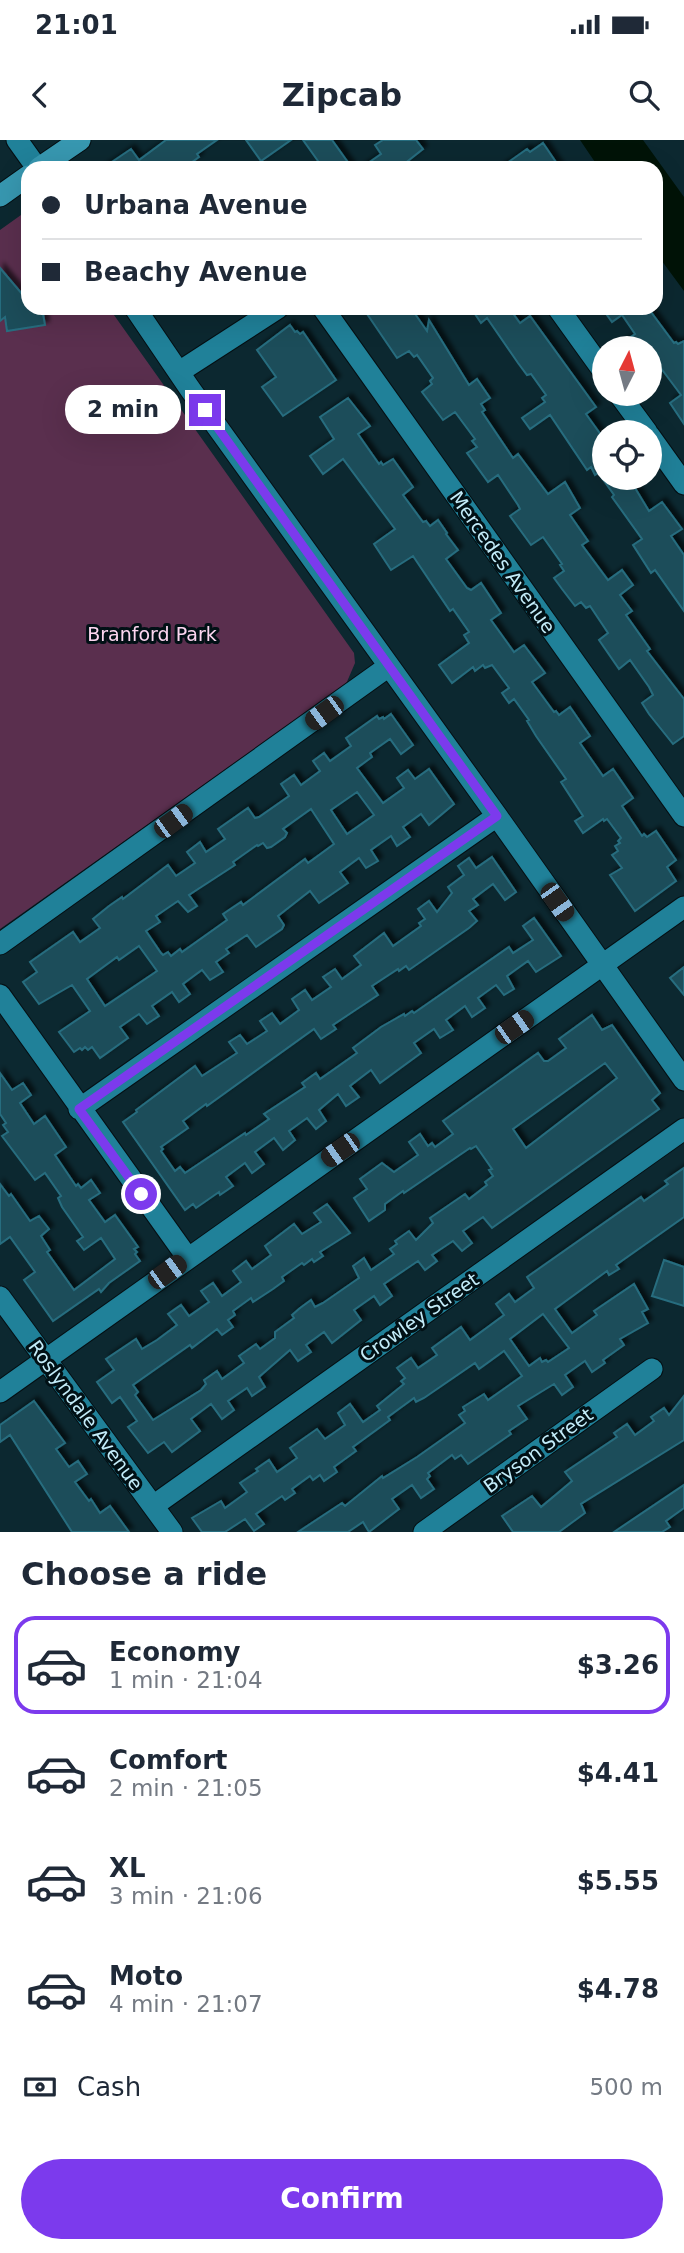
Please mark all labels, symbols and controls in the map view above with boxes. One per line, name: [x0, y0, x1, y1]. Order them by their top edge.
text: 21:01: [35, 10, 118, 40]
icon: back: [21, 76, 59, 114]
text: Zipcab: [282, 76, 402, 114]
icon: search: [625, 76, 663, 114]
text: Urbana Avenue: [84, 190, 308, 220]
text: Beachy Avenue: [84, 257, 307, 287]
north arrow: [592, 336, 662, 406]
map controls: [592, 336, 662, 490]
callout: 2 min: [65, 386, 180, 434]
route end: [189, 394, 221, 426]
text: 2 min: [87, 396, 159, 422]
button: locate: [592, 420, 662, 490]
street label: Mercedes Avenue: [446, 487, 560, 637]
park label: Branford Park: [87, 623, 217, 645]
car: [301, 692, 348, 734]
car: [150, 800, 197, 842]
car: [537, 879, 578, 925]
car: [491, 1006, 538, 1048]
car: [317, 1129, 364, 1171]
route start: [125, 1178, 157, 1210]
car: [144, 1251, 191, 1293]
street label: Crowley Street: [355, 1268, 483, 1366]
street label: Roslyndale Avenue: [24, 1336, 148, 1494]
street label: Bryson Street: [479, 1403, 597, 1497]
text: Choose a ride: [21, 1555, 267, 1593]
icon: car: [25, 1634, 88, 1697]
text: Economy: [109, 1637, 240, 1667]
text: $3.26: [577, 1650, 659, 1680]
text: 1 min · 21:04: [109, 1667, 263, 1693]
icon: car: [25, 1742, 88, 1805]
text: Comfort: [109, 1745, 227, 1775]
text: $4.41: [577, 1758, 659, 1788]
text: 2 min · 21:05: [109, 1775, 263, 1801]
icon: car: [25, 1850, 88, 1913]
text: XL: [109, 1853, 146, 1883]
text: $5.55: [577, 1866, 659, 1896]
text: 3 min · 21:06: [109, 1883, 263, 1909]
icon: car: [25, 1958, 88, 2021]
text: Moto: [109, 1961, 183, 1991]
text: $4.78: [577, 1974, 659, 2004]
text: 4 min · 21:07: [109, 1991, 263, 2017]
icon: cash: [21, 2068, 59, 2106]
text: Cash: [77, 2072, 141, 2102]
text: 500 m: [589, 2074, 663, 2100]
button: Confirm: [21, 2159, 663, 2239]

